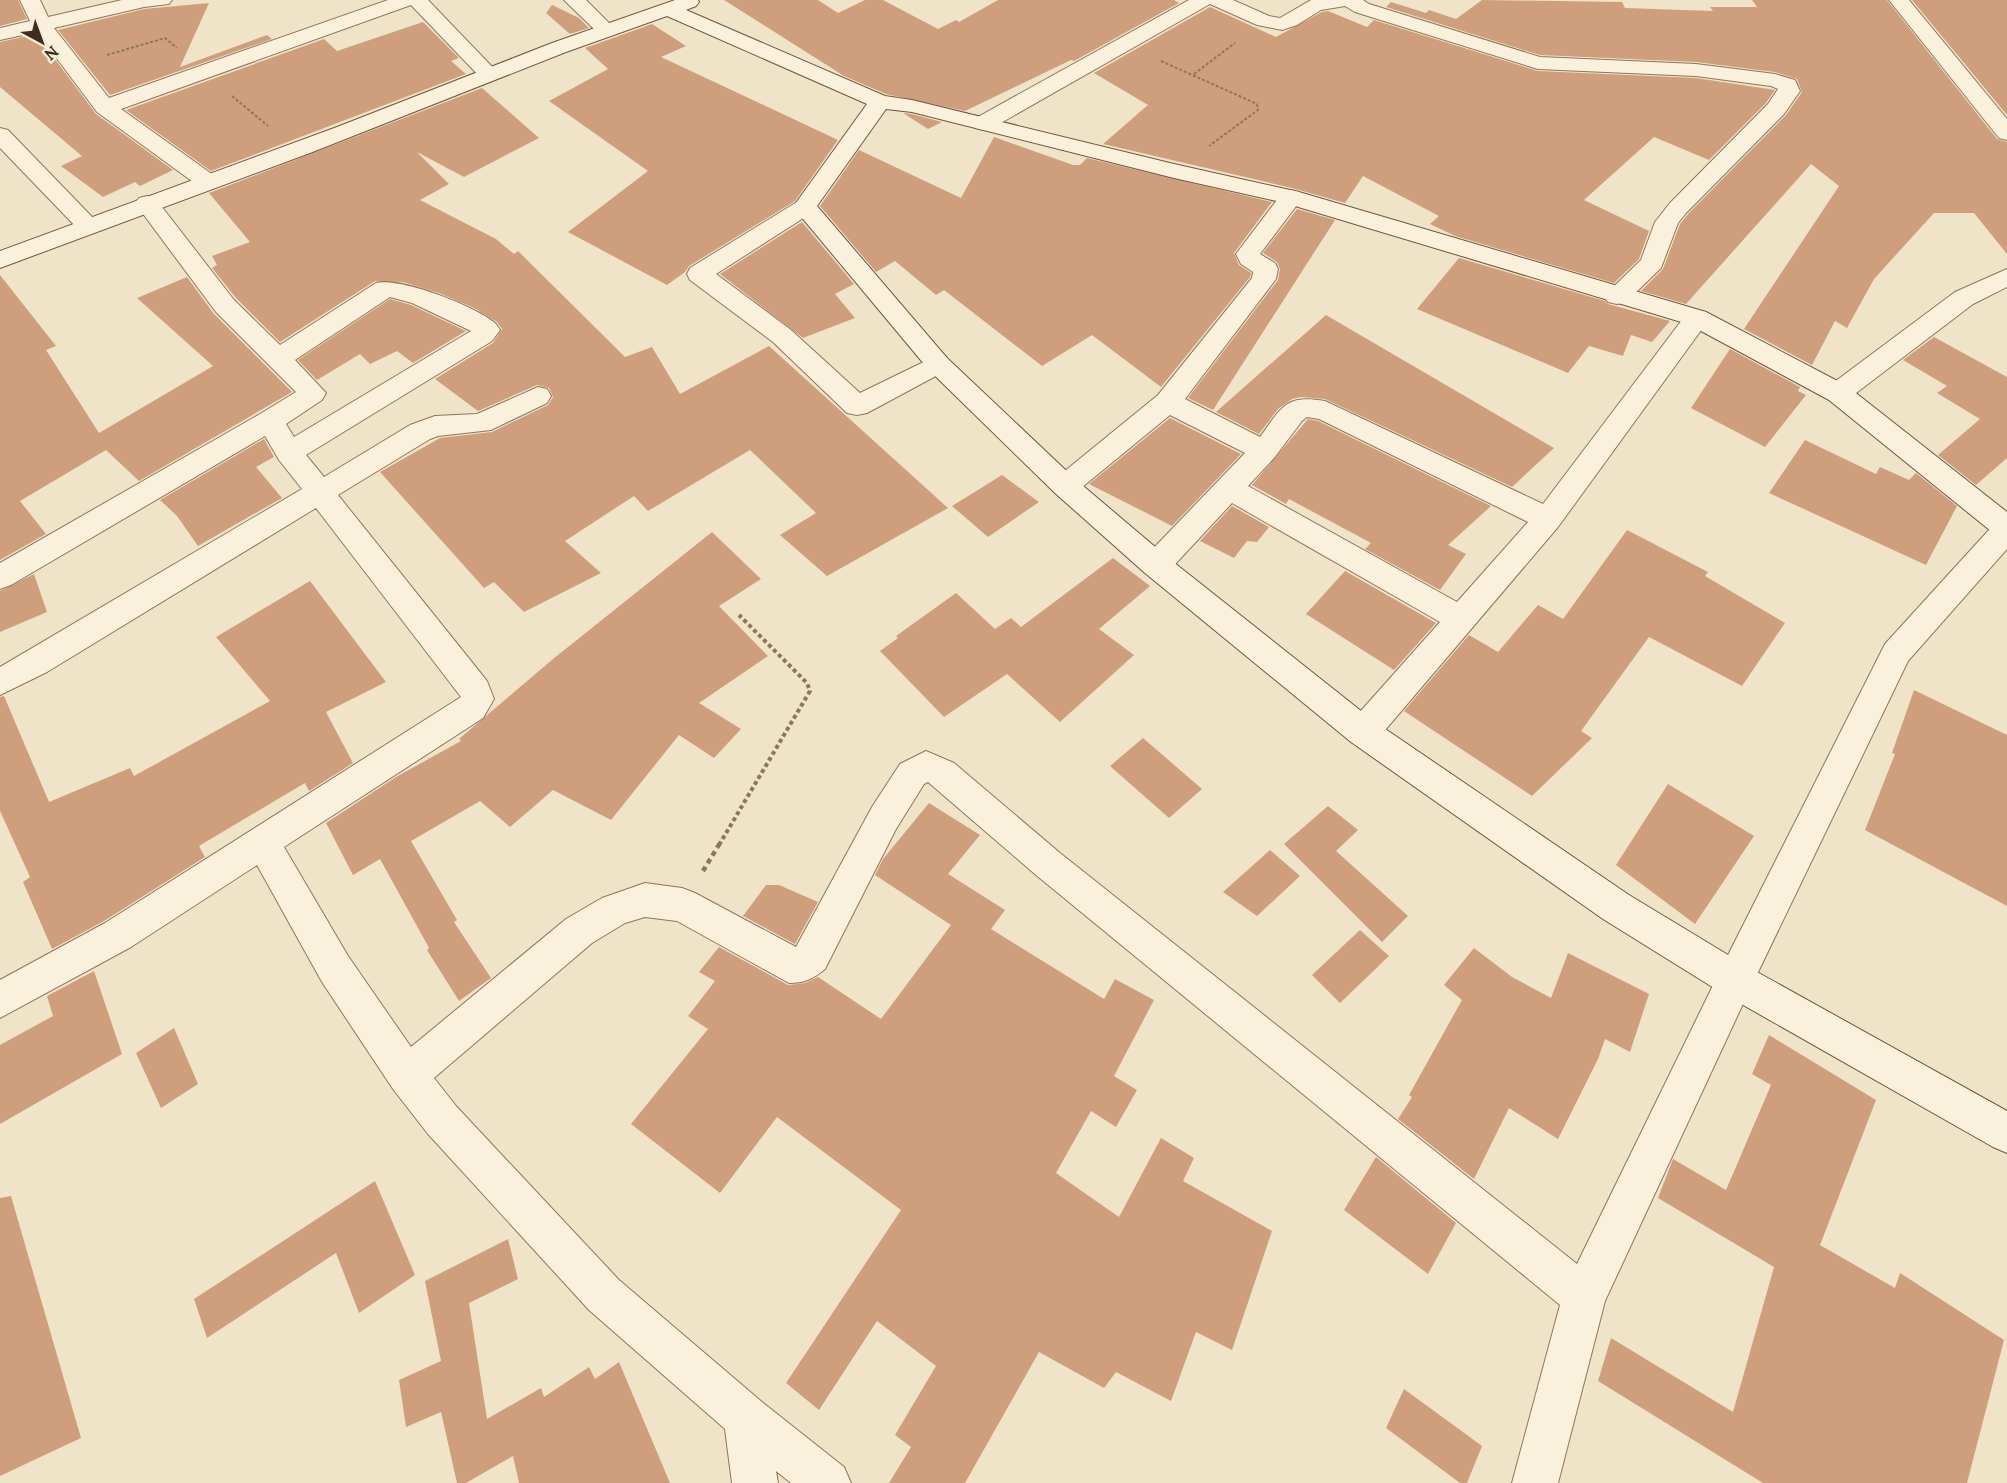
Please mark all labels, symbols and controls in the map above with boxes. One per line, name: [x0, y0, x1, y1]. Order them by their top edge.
north arrow: [12, 12, 72, 72]
text: N: [41, 42, 63, 65]

